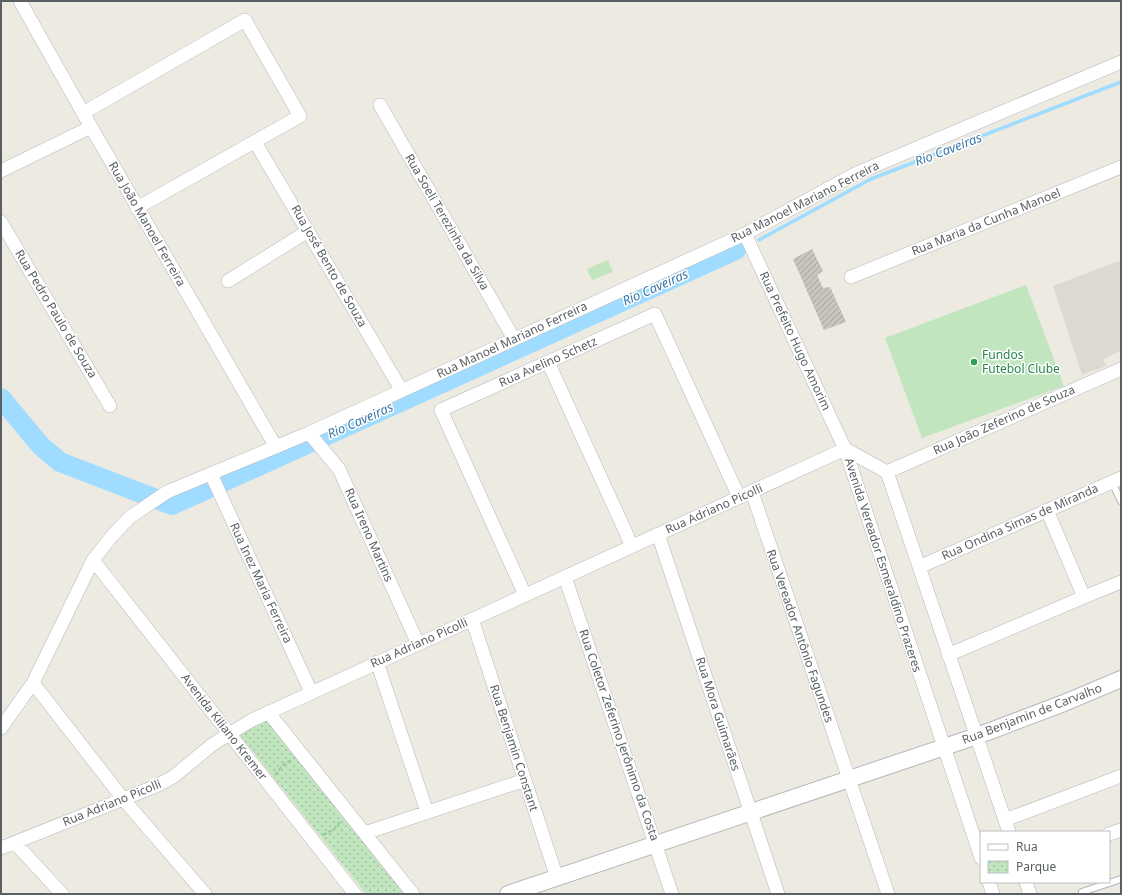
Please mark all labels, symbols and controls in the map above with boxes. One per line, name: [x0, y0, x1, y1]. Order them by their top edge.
water label: Rio Caveiras: [912, 128, 984, 170]
street label: Rua Soeli Terezinha da Silva: [401, 150, 494, 293]
street label: Rua Manoel Mariano Ferreira: [728, 157, 882, 246]
street label: Rua João Manoel Ferreira: [105, 158, 190, 289]
street label: Rua Maria da Cunha Manoel: [909, 184, 1063, 259]
street label: Rua José Bento de Souza: [287, 202, 371, 330]
street label: Rua Pedro Paulo de Souza: [11, 246, 102, 381]
water label: Rio Caveiras: [619, 264, 691, 310]
street label: Rua Prefeito Hugo Amorim: [756, 268, 835, 413]
street label: Rua Manoel Mariano Ferreira: [434, 297, 590, 382]
street label: Rua Avelino Schetz: [496, 332, 600, 391]
place label: Fundos Futebol Clube: [982, 346, 1060, 377]
marker: Fundos Futebol Clube: [969, 357, 979, 367]
street label: Rua João Zeferino de Souza: [930, 381, 1077, 459]
water label: Rio Caveiras: [324, 397, 396, 443]
street label: Avenida Vereador Esmeraldino Prazeres: [841, 455, 926, 674]
street label: Rua Adriano Picolli: [662, 479, 765, 538]
street label: Rua Ondina Simas de Miranda: [939, 479, 1101, 564]
street label: Rua Ireno Martins: [341, 485, 398, 585]
street label: Rua Inez Maria Ferreira: [226, 520, 297, 646]
street label: Rua Vereador Antônio Fagundes: [763, 547, 838, 725]
street label: Rua Adriano Picolli: [367, 613, 470, 672]
street label: Rua Coletor Zeferino Jerônimo da Costa: [575, 627, 664, 843]
street label: Rua Mora Guimarães: [692, 655, 745, 773]
street label: Avenida Kiliano Kremer: [177, 670, 272, 784]
street label: Rua Benjamin de Carvalho: [959, 679, 1104, 748]
street label: Rua Benjamin Constant: [486, 682, 543, 814]
street label: Rua Adriano Picolli: [60, 775, 164, 830]
legend: [980, 831, 1110, 883]
text: Rua: [1016, 838, 1038, 855]
text: Parque: [1016, 858, 1057, 875]

